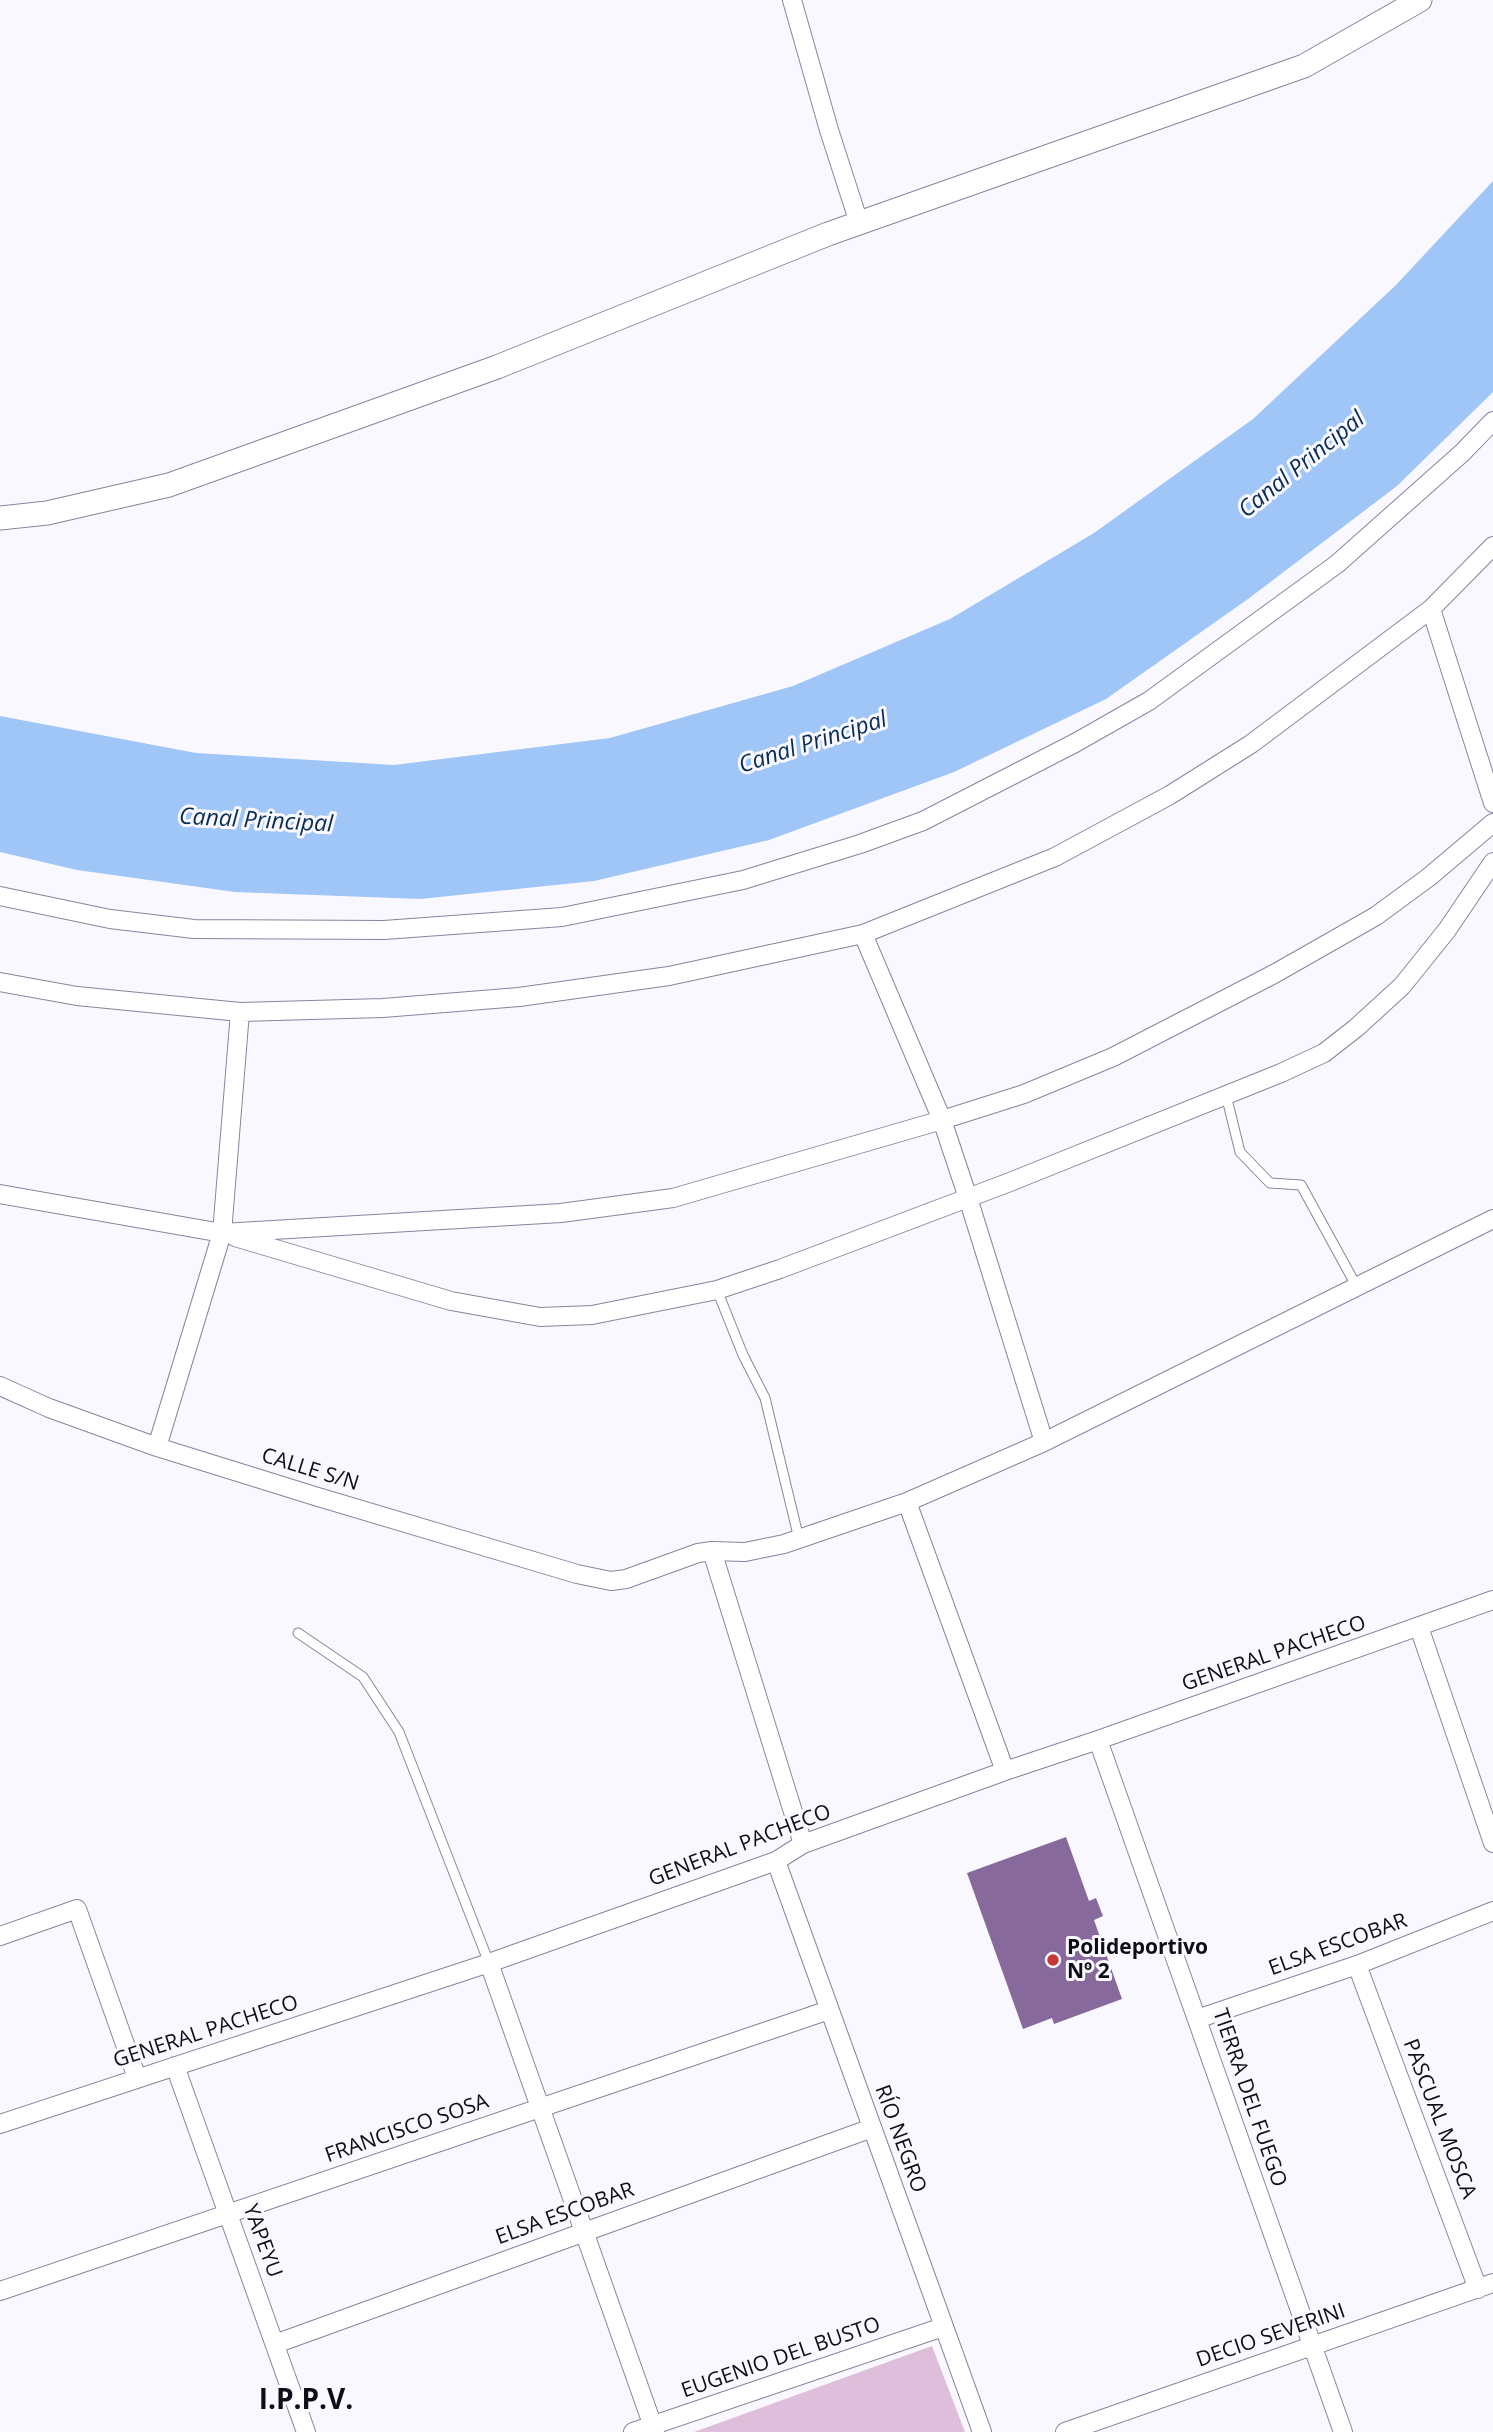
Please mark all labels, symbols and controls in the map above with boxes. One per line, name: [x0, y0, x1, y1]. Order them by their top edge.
water label: Canal Principal: [1233, 406, 1371, 524]
water label: Canal Principal: [735, 706, 891, 780]
water label: Canal Principal: [178, 803, 334, 839]
street label: CALLE S/N: [258, 1443, 362, 1497]
street label: GENERAL PACHECO: [1179, 1611, 1369, 1697]
street label: GENERAL PACHECO: [645, 1800, 835, 1892]
street label: ELSA ESCOBAR: [1265, 1908, 1411, 1982]
place label: Polideportivo Nº 2: [1067, 1935, 1208, 1985]
marker: Polideportivo Nº 2: [1045, 1952, 1061, 1968]
street label: GENERAL PACHECO: [110, 1990, 302, 2074]
street label: TIERRA DEL FUEGO: [1207, 2006, 1291, 2190]
street label: PASCUAL MOSCA: [1397, 2036, 1481, 2202]
street label: RÍO NEGRO: [869, 2082, 931, 2196]
street label: FRANCISCO SOSA: [322, 2089, 492, 2169]
street label: ELSA ESCOBAR: [492, 2177, 638, 2251]
street label: YAPEYU: [237, 2201, 287, 2281]
street label: DECIO SEVERINI: [1193, 2299, 1349, 2373]
street label: EUGENIO DEL BUSTO: [678, 2312, 884, 2404]
district label: I.P.P.V.: [259, 2384, 353, 2418]

